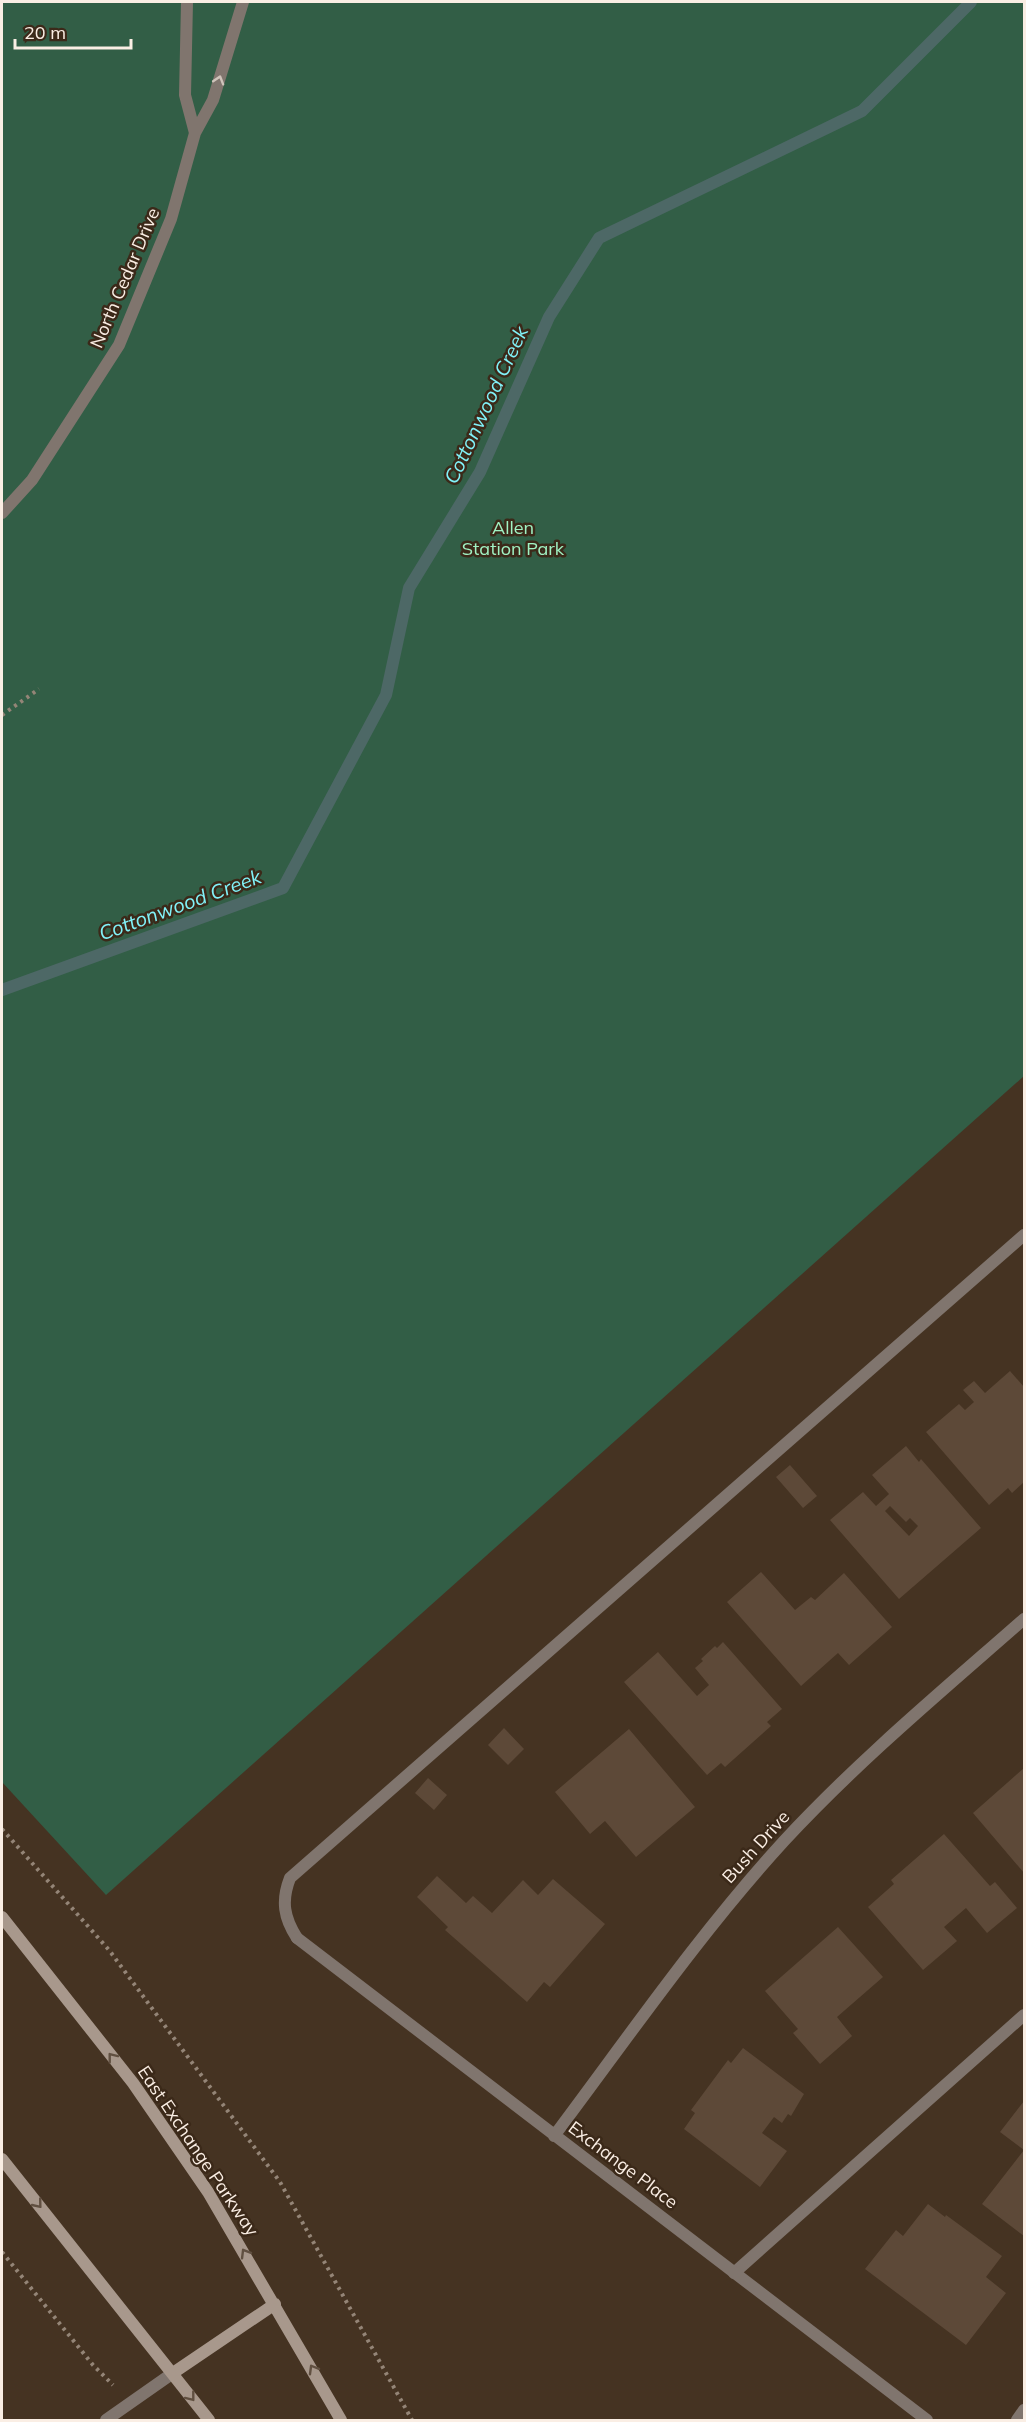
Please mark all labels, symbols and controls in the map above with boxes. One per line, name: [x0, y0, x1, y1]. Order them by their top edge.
scale bar: [15, 12, 130, 50]
text: 20 m: [24, 21, 66, 44]
one-way arrow: [212, 75, 224, 86]
street label: North Cedar Drive: [85, 204, 164, 351]
water label: Cottonwood Creek: [438, 321, 533, 488]
park label: Allen Station Park: [462, 516, 565, 560]
water label: Cottonwood Creek: [95, 863, 265, 946]
street label: Bush Drive: [717, 1805, 794, 1888]
one-way arrow: [109, 2053, 120, 2064]
street label: East Exchange Parkway: [133, 2061, 264, 2241]
street label: Exchange Place: [564, 2116, 683, 2213]
one-way arrow: [31, 2198, 42, 2209]
one-way arrow: [241, 2249, 252, 2259]
one-way arrow: [308, 2365, 320, 2375]
one-way arrow: [184, 2390, 195, 2401]

